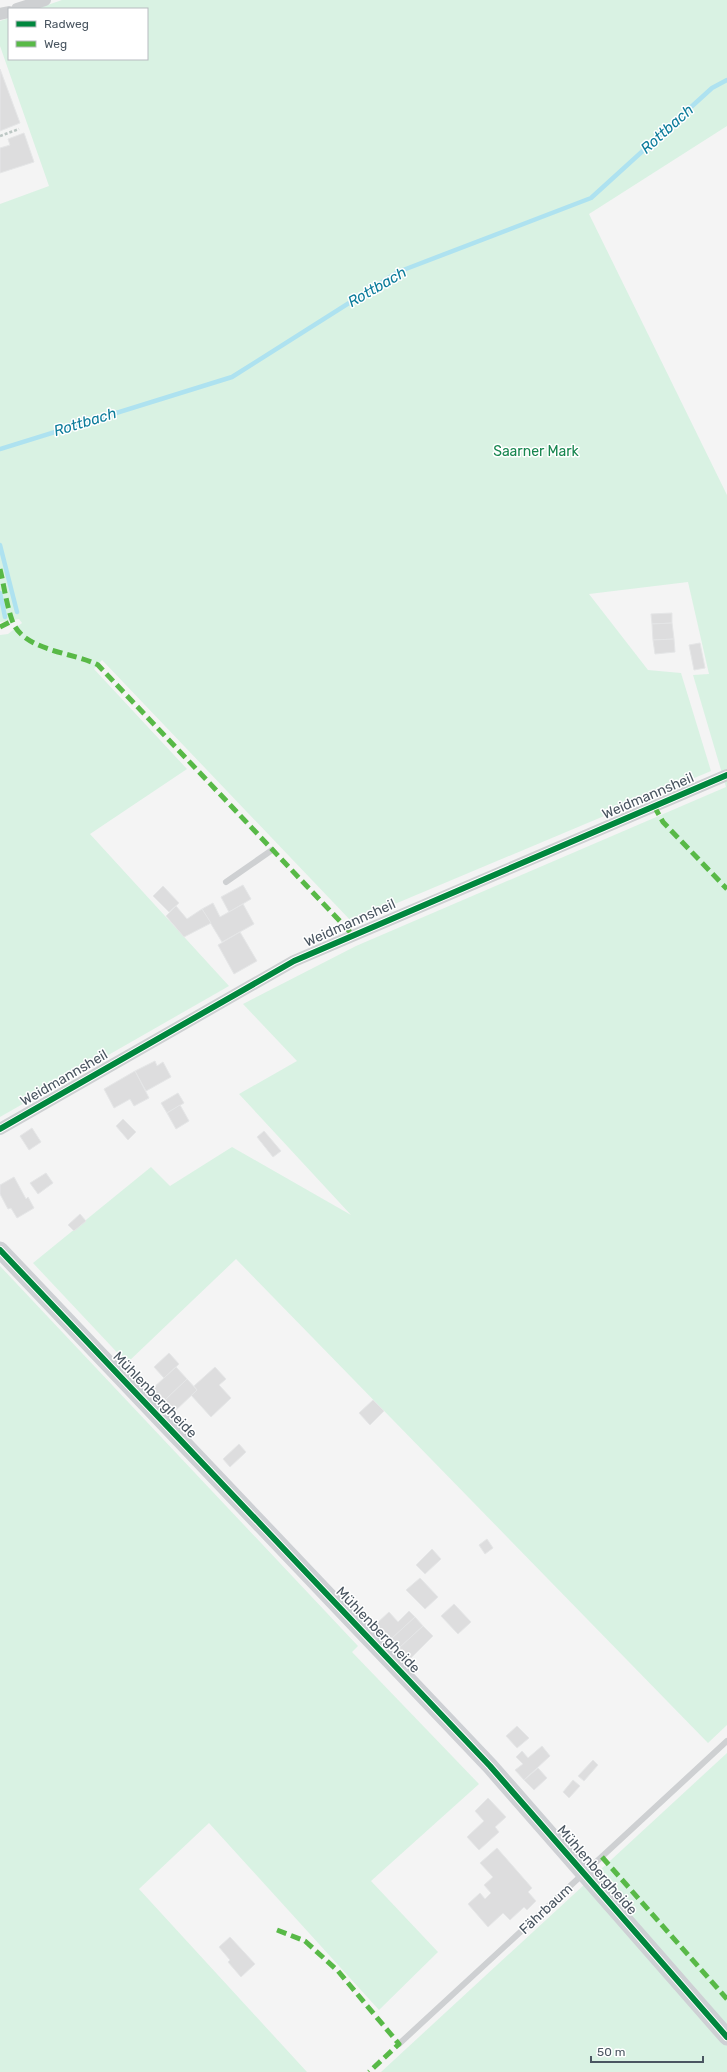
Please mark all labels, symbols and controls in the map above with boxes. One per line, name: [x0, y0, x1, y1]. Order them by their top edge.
legend: [8, 8, 148, 60]
text: Radweg: [44, 17, 89, 31]
text: Weg: [44, 37, 67, 51]
water label: Rottbach: [637, 101, 697, 157]
water label: Rottbach: [344, 263, 410, 311]
water label: Rottbach: [51, 404, 119, 440]
park label: Saarner Mark: [493, 443, 580, 460]
street label: Weidmannsheil: [600, 769, 696, 823]
street label: Weidmannsheil: [302, 895, 398, 951]
street label: Weidmannsheil: [17, 1046, 111, 1110]
street label: Mühlenbergheide: [109, 1348, 201, 1442]
street label: Mühlenbergheide: [332, 1583, 424, 1677]
street label: Mühlenbergheide: [553, 1822, 641, 1918]
street label: Fährbaum: [516, 1880, 576, 1938]
scale bar: [591, 2038, 703, 2064]
text: 50 m: [597, 2045, 625, 2059]

